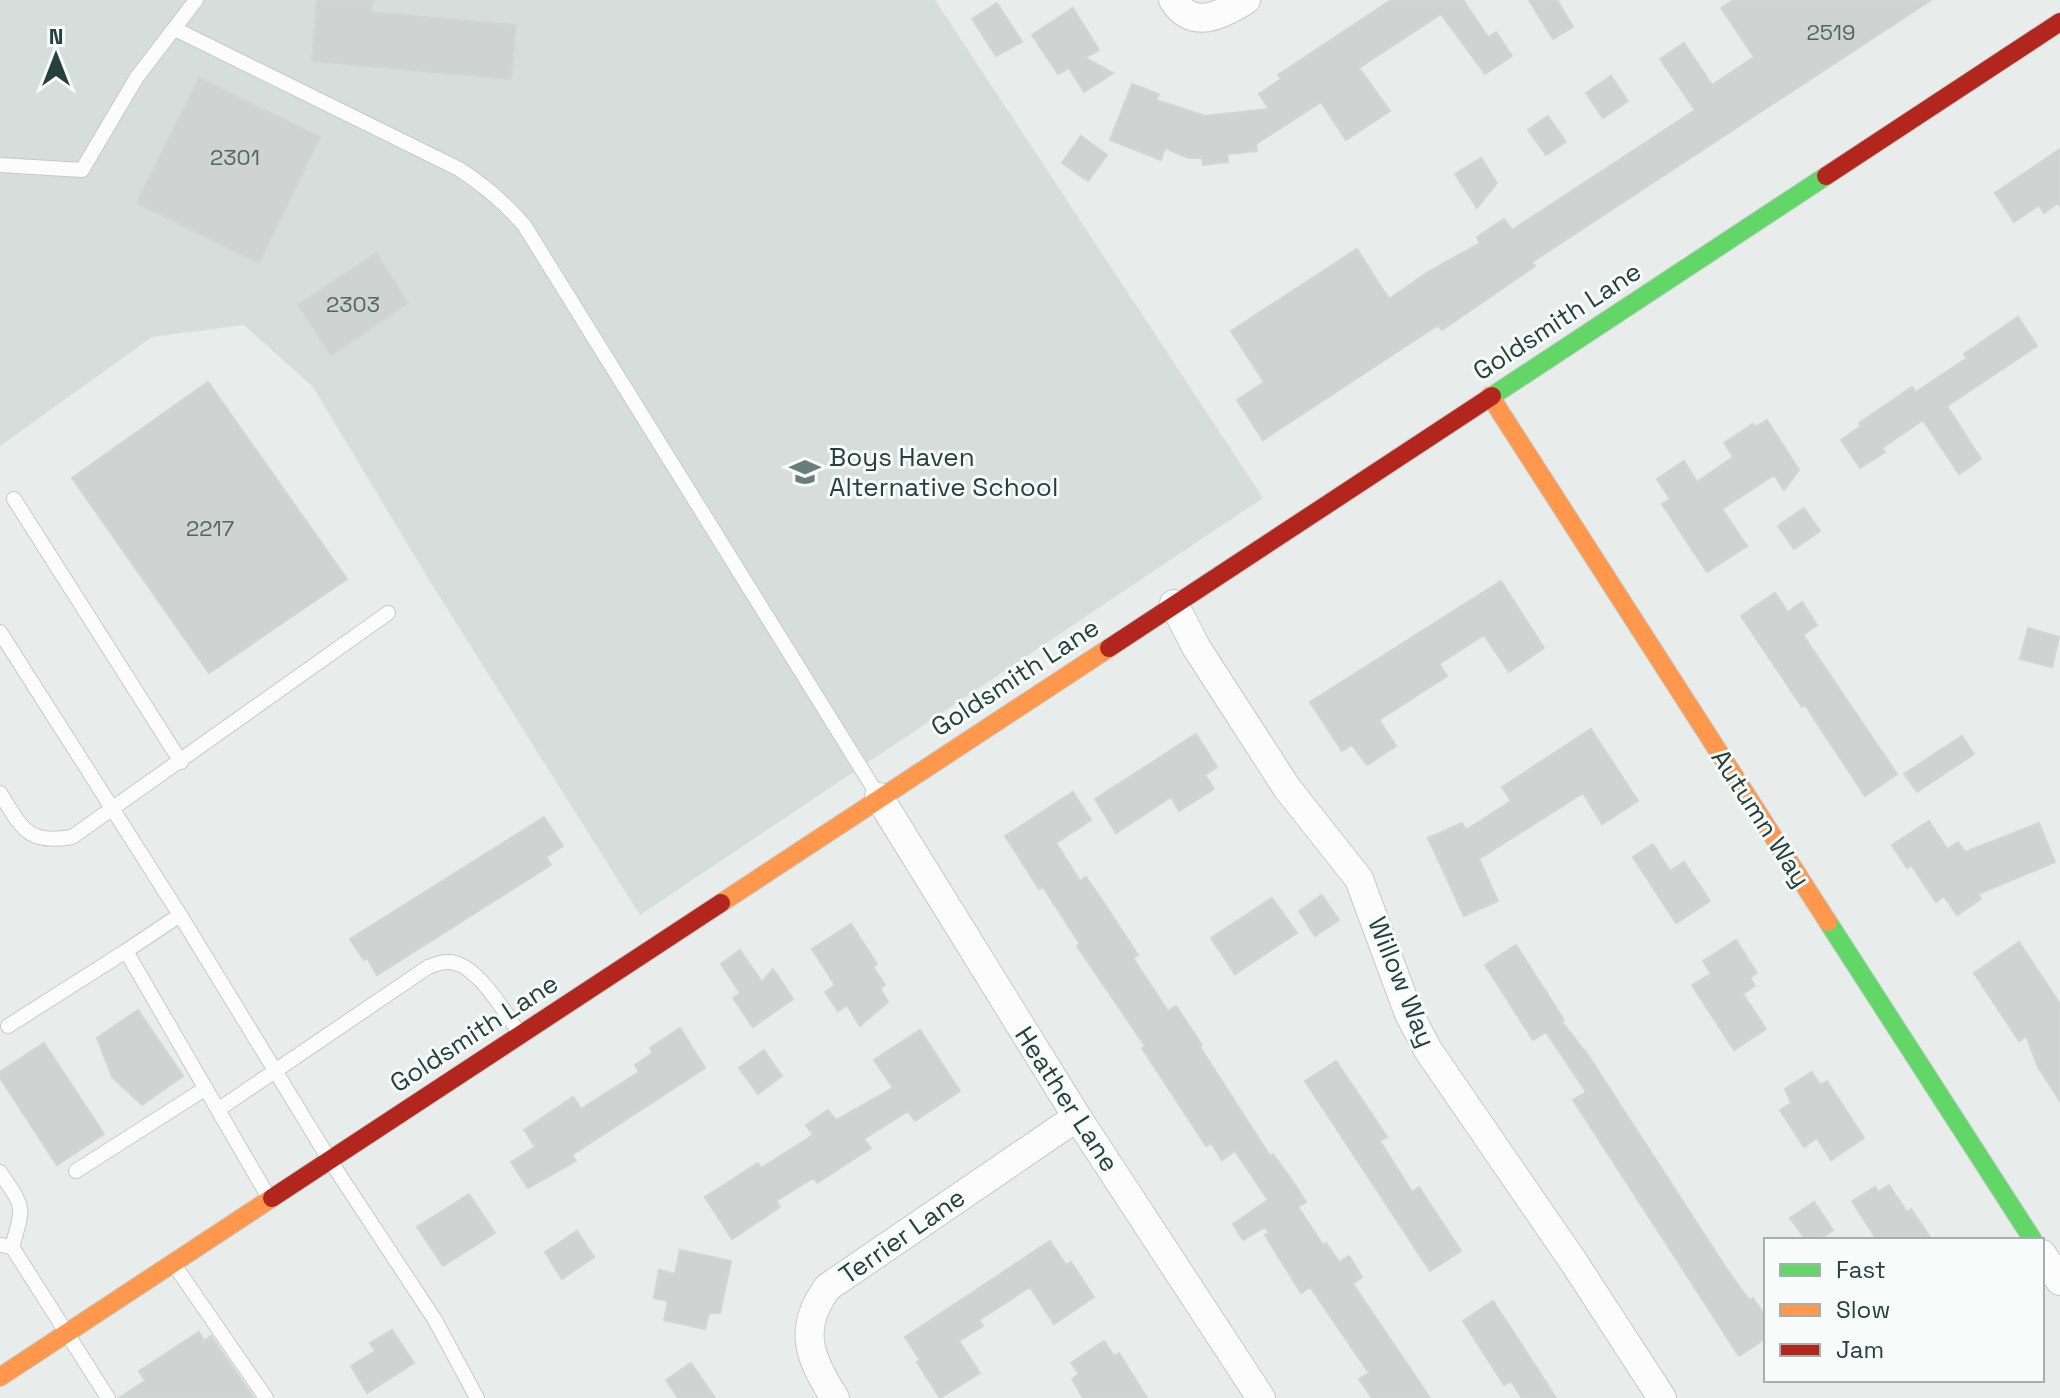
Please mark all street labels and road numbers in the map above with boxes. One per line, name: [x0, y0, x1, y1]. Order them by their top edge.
street label: Goldsmith Lane: [1466, 254, 1648, 388]
street label: Goldsmith Lane: [924, 610, 1106, 744]
street label: Autumn Way: [1704, 742, 1818, 894]
street label: Willow Way: [1360, 912, 1444, 1052]
street label: Goldsmith Lane: [383, 966, 565, 1100]
street label: Heather Lane: [1007, 1020, 1127, 1178]
street label: Terrier Lane: [832, 1180, 972, 1292]

